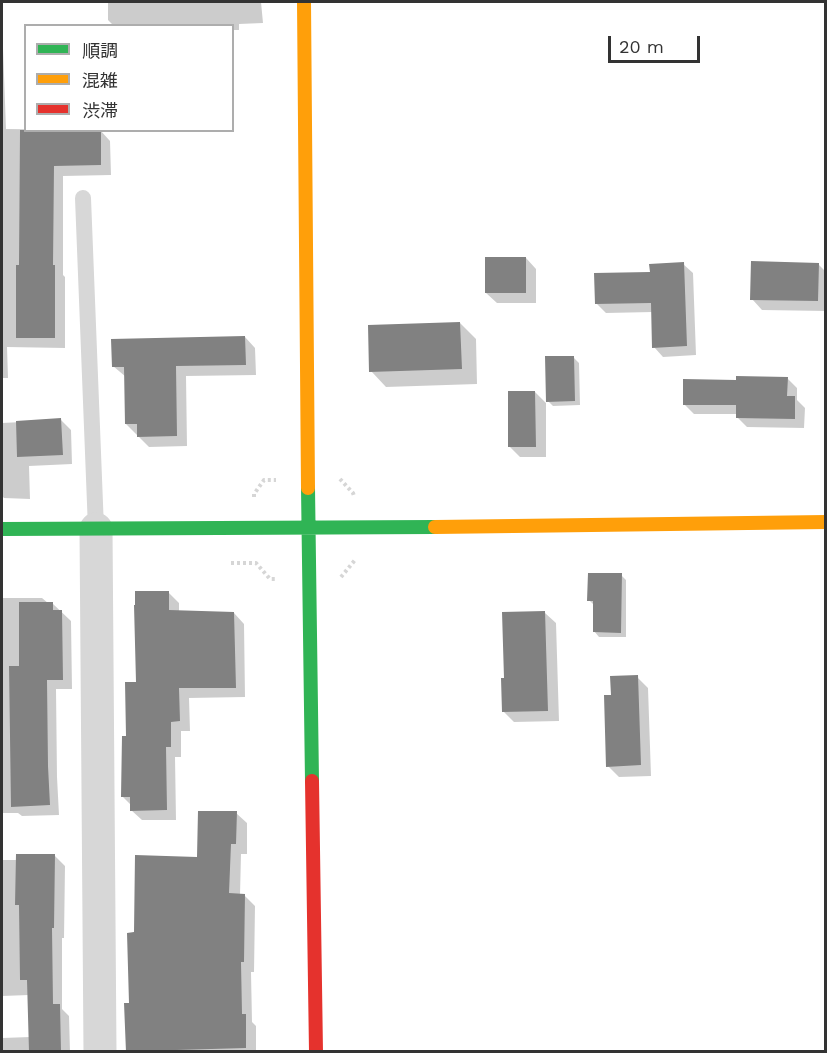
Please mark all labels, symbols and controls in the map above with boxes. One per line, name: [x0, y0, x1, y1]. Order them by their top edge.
legend: [24, 24, 234, 132]
scale bar: [611, 24, 702, 62]
text: 20 m: [619, 36, 664, 57]
text: 順調: [82, 40, 118, 61]
text: 混雑: [82, 70, 118, 91]
text: 渋滞: [82, 100, 118, 121]

